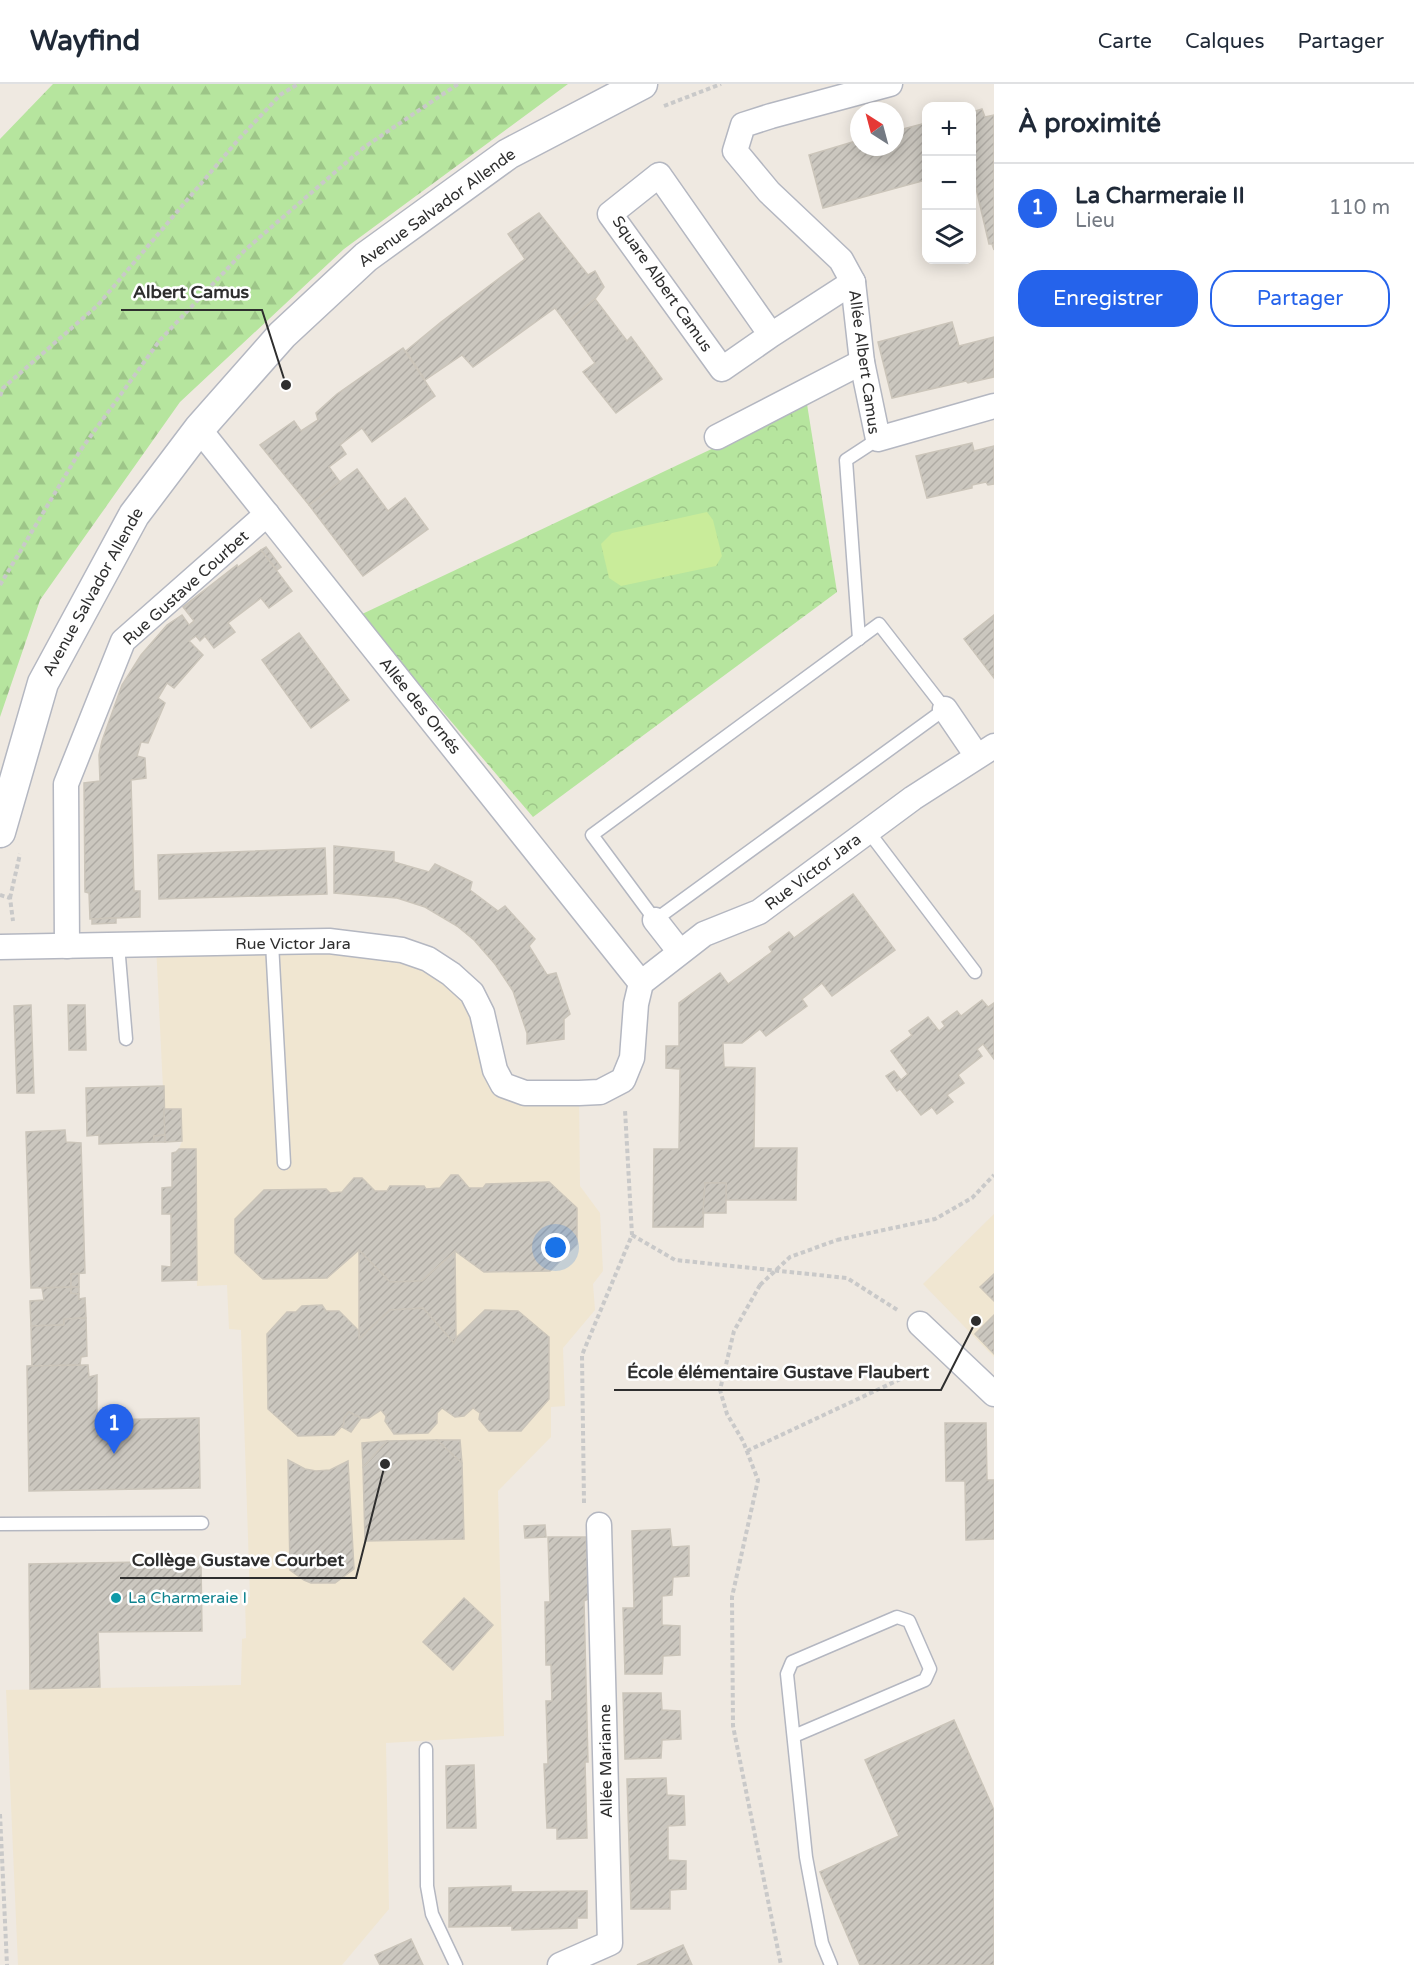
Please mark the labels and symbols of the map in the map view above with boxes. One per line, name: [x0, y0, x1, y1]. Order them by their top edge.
north arrow: [850, 102, 904, 156]
street label: Avenue Salvador Allende: [354, 144, 520, 272]
street label: Square Albert Camus: [608, 212, 716, 356]
callout: Albert Camus: [121, 274, 262, 310]
text: Albert Camus: [133, 281, 250, 303]
street label: Allée Albert Camus: [844, 289, 884, 435]
street label: Avenue Salvador Allende: [38, 504, 148, 680]
street label: Rue Gustave Courbet: [119, 526, 253, 650]
street label: Allée des Ornés: [375, 654, 465, 758]
street label: Rue Victor Jara: [761, 829, 865, 915]
street label: Rue Victor Jara: [235, 934, 351, 954]
your location: [541, 1233, 570, 1262]
callout: École élémentaire Gustave Flaubert: [614, 1354, 941, 1390]
text: École élémentaire Gustave Flaubert: [627, 1361, 929, 1383]
pin: 1: [94, 1404, 134, 1454]
callout: Collège Gustave Courbet: [120, 1542, 356, 1578]
text: Collège Gustave Courbet: [132, 1549, 344, 1571]
place label: La Charmeraie I: [128, 1588, 247, 1608]
marker: La Charmeraie I: [109, 1591, 123, 1605]
street label: Allée Marianne: [595, 1704, 617, 1818]

